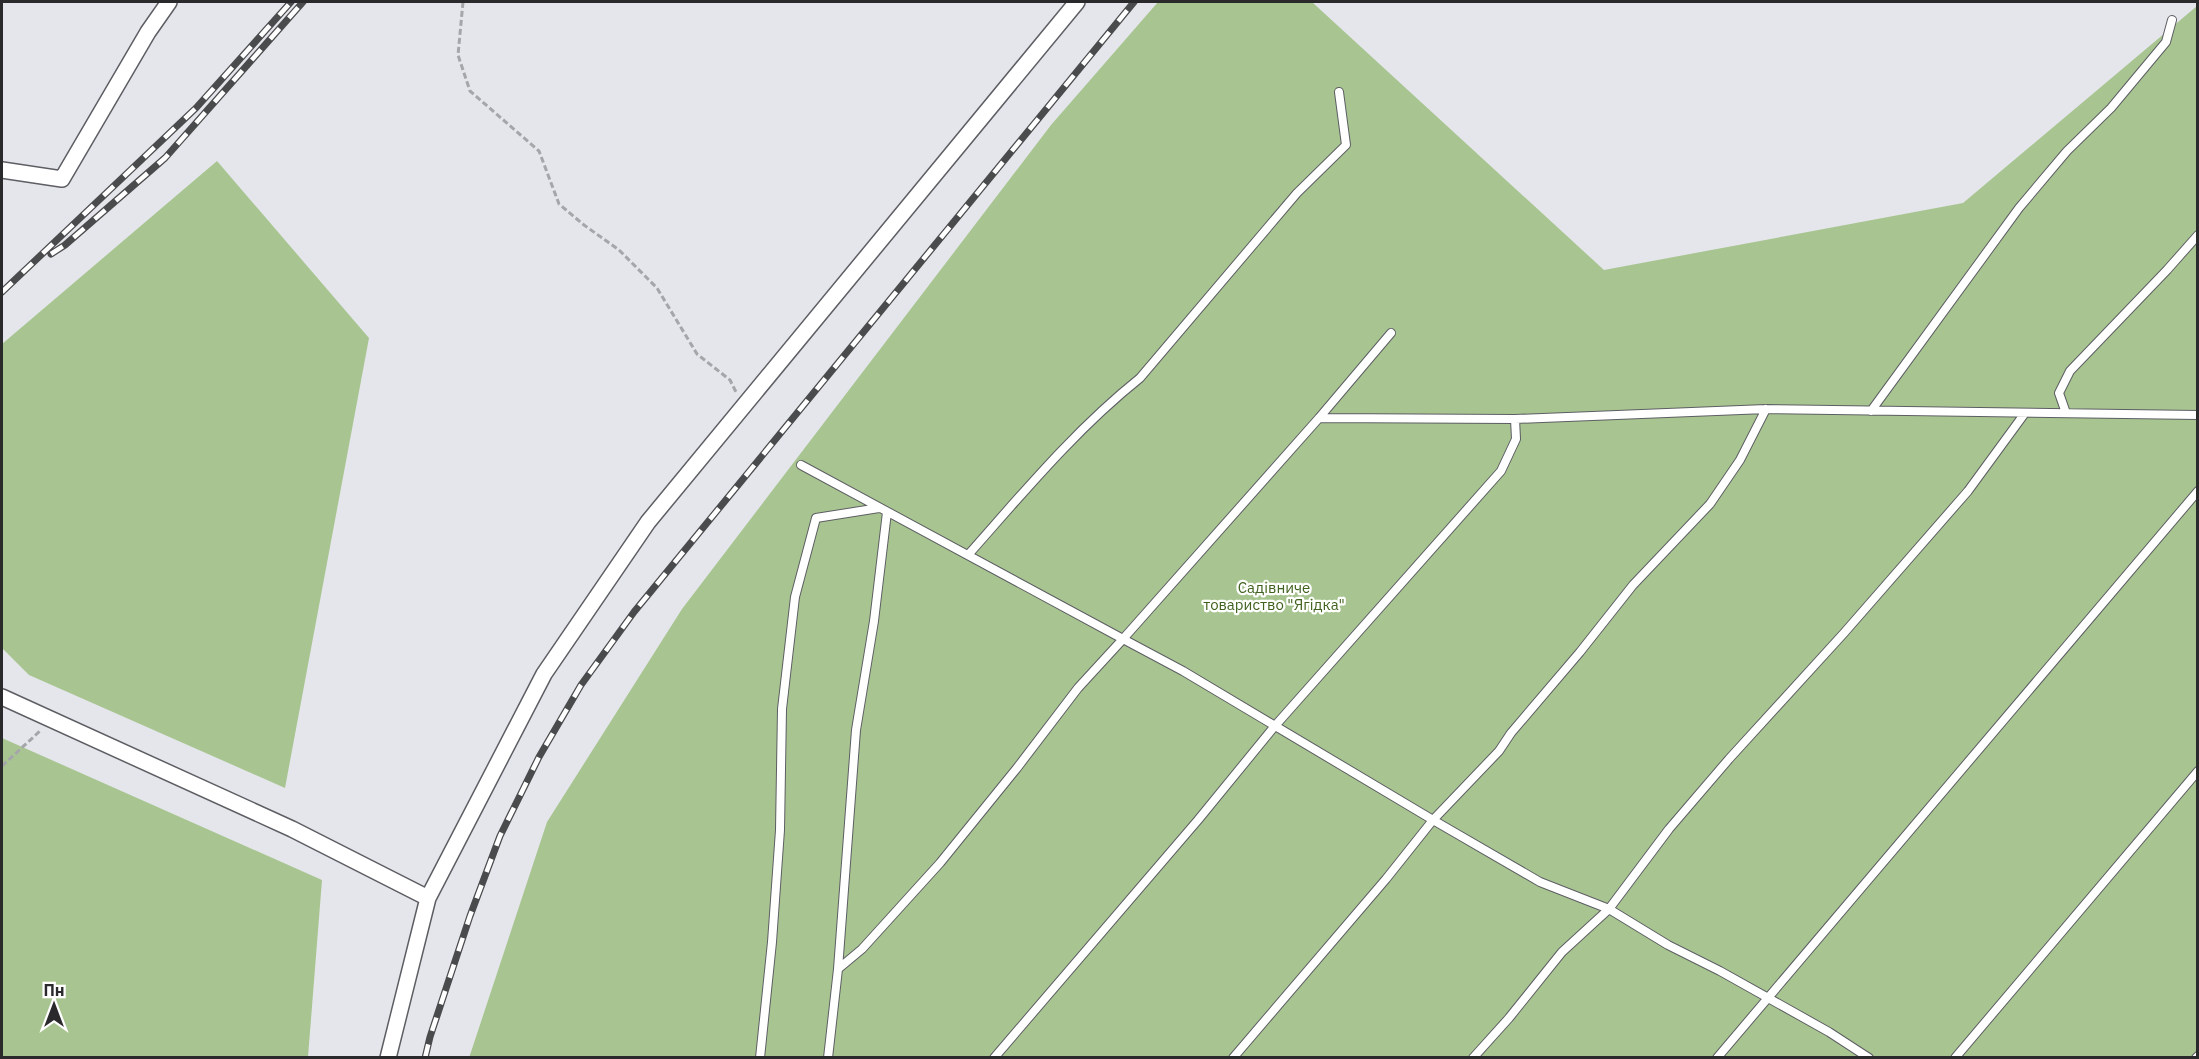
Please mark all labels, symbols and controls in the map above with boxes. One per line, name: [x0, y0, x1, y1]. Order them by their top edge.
park label: Садівниче товариство "Ягідка": [1203, 578, 1345, 614]
north arrow: [24, 975, 84, 1035]
text: Пн: [43, 980, 65, 1000]

